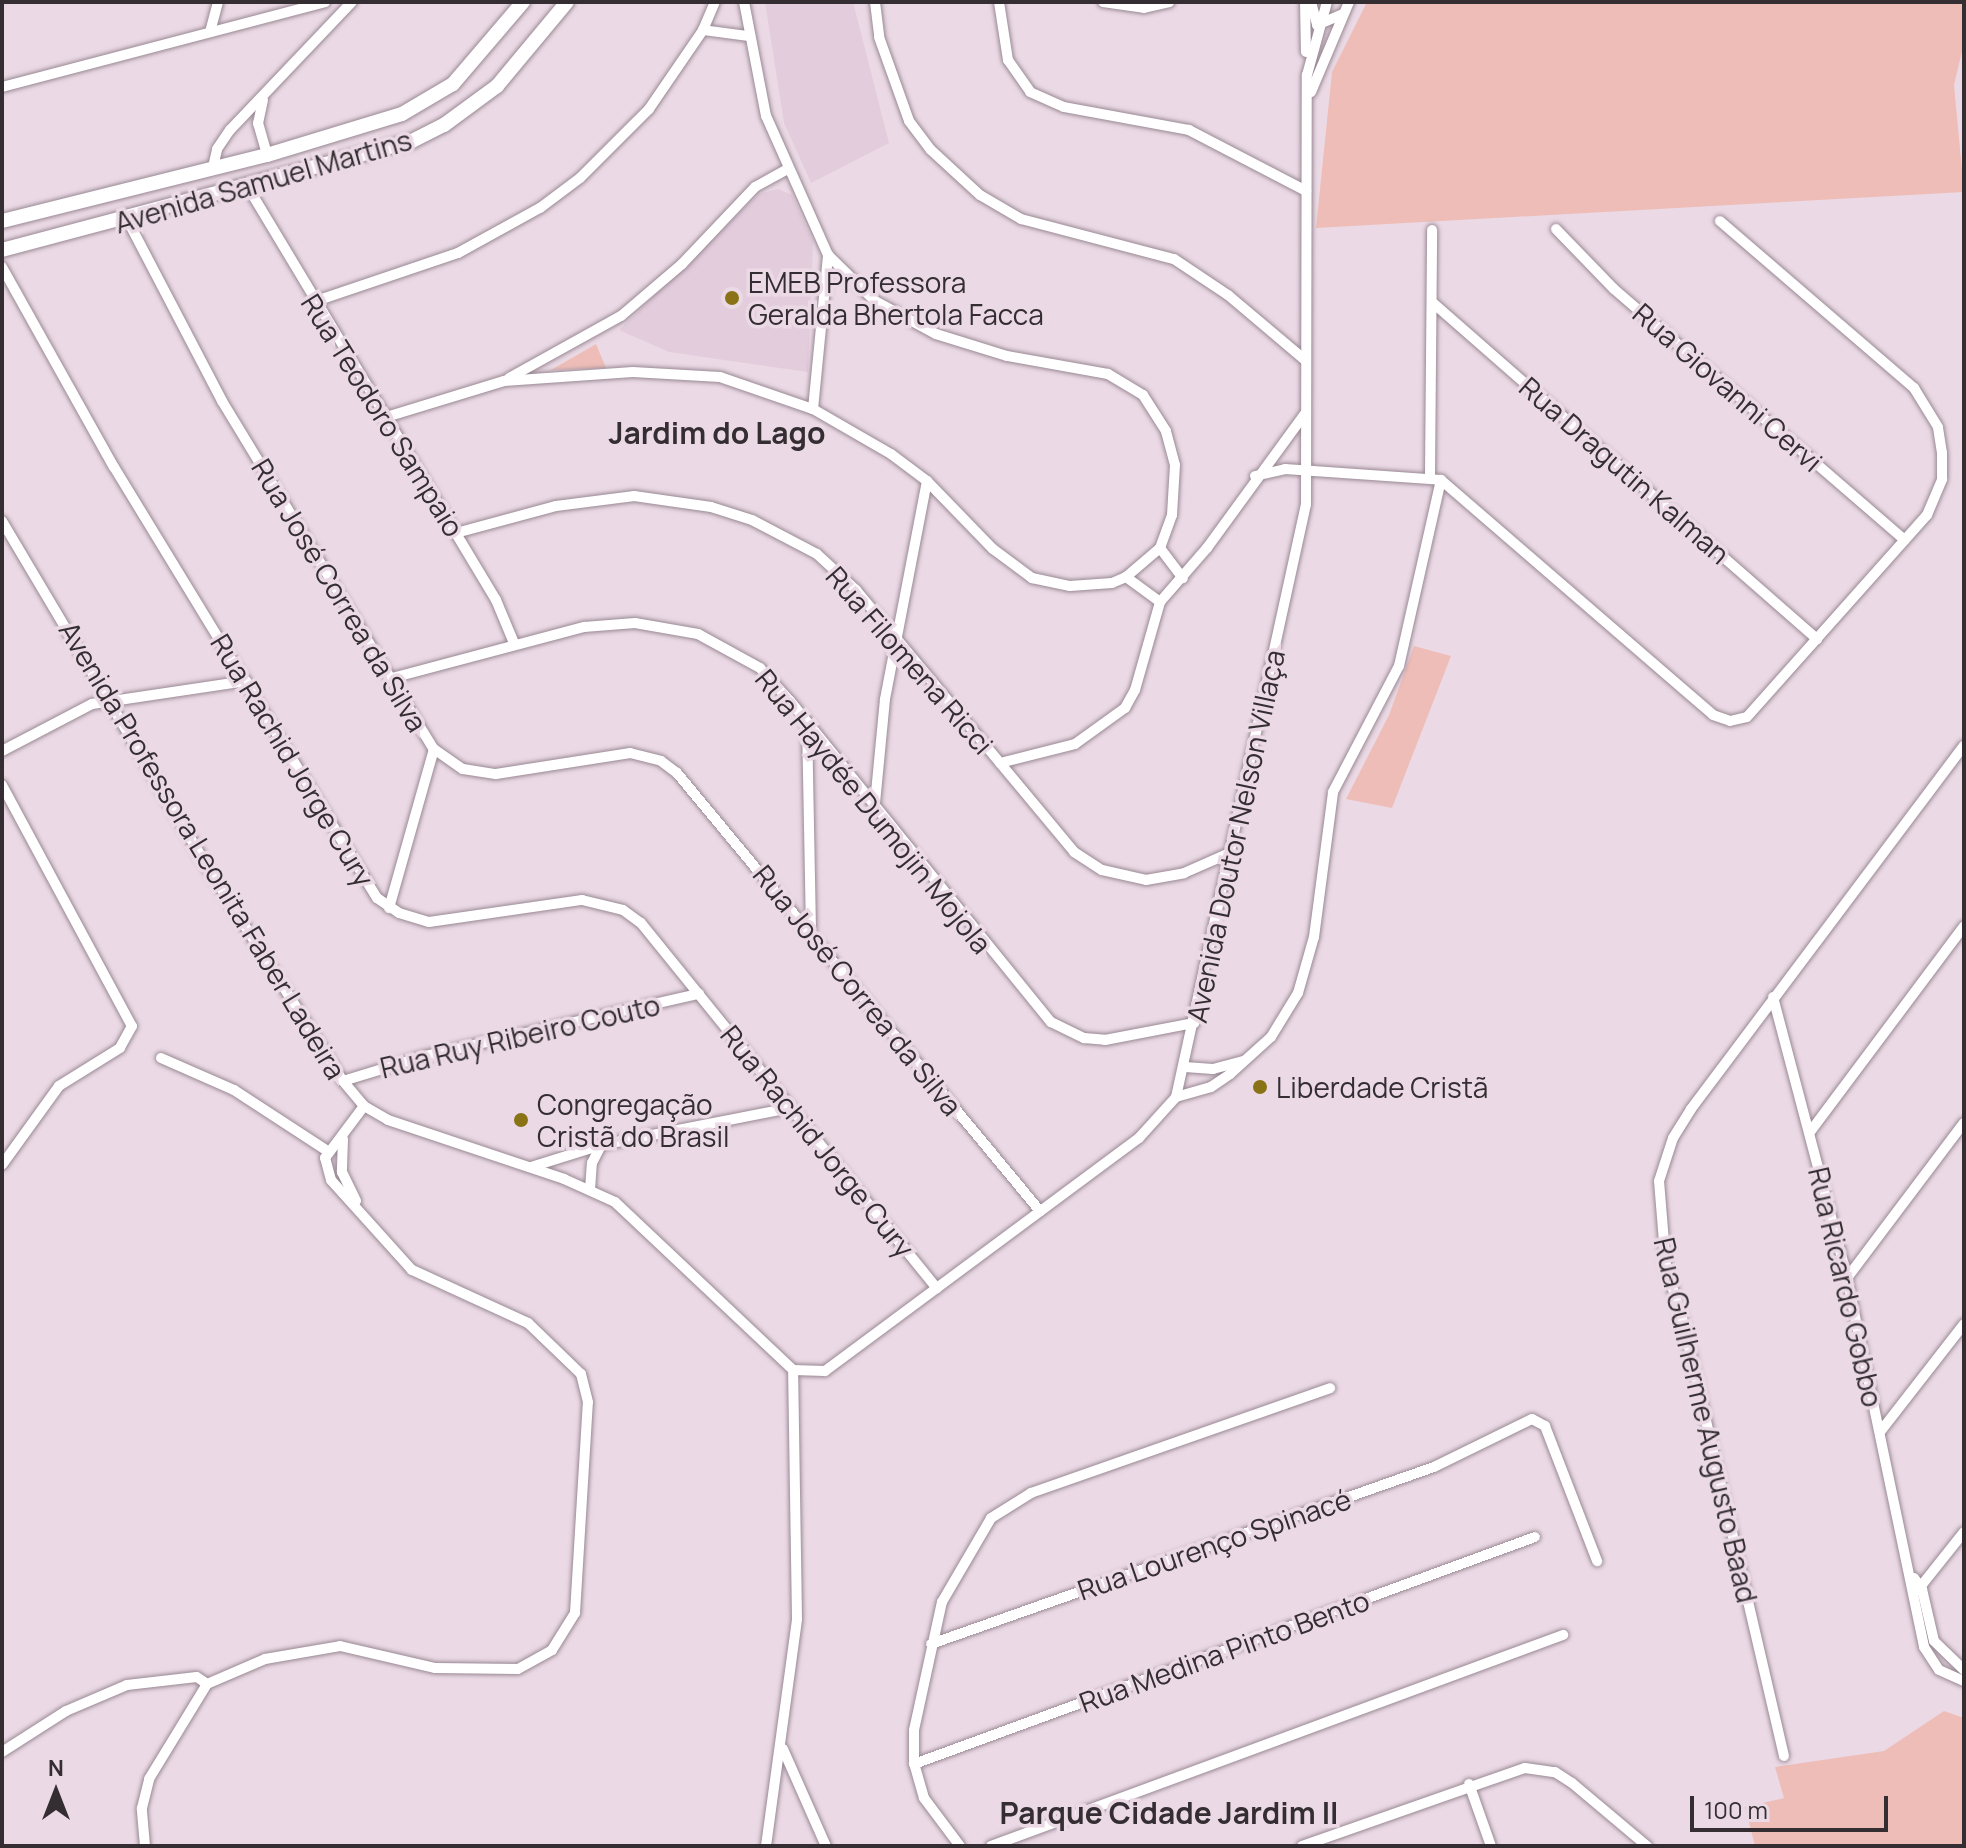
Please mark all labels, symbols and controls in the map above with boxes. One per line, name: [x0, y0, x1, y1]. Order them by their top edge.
street label: Avenida Samuel Martins: [111, 123, 415, 239]
place label: EMEB Professora Geralda Bhertola Facca: [748, 265, 1044, 331]
street label: Rua Teodoro Sampaio: [295, 287, 471, 543]
marker: EMEB Professora Geralda Bhertola Facca: [723, 289, 741, 307]
street label: Rua Giovanni Cervi: [1627, 296, 1829, 478]
street label: Rua Dragutin Kalman: [1513, 370, 1737, 570]
district label: Jardim do Lago: [608, 415, 826, 451]
street label: Rua José Correa da Silva: [245, 453, 435, 737]
street label: Rua Filomena Ricci: [819, 559, 1001, 761]
street label: Avenida Professora Leonita Faber Ladeira: [53, 615, 353, 1085]
street label: Rua Rachid Jorge Cury: [204, 628, 382, 892]
street label: Avenida Doutor Nelson Villaça: [1179, 647, 1291, 1025]
street label: Rua Haydée Dumojin Mojola: [749, 662, 999, 960]
street label: Rua José Correa da Silva: [747, 858, 969, 1122]
street label: Rua Ruy Ribeiro Couto: [377, 987, 663, 1085]
street label: Rua Rachid Jorge Cury: [714, 1018, 922, 1264]
place label: Liberdade Cristã: [1276, 1070, 1488, 1104]
marker: Liberdade Cristã: [1251, 1078, 1269, 1096]
place label: Congregação Cristã do Brasil: [537, 1087, 730, 1153]
marker: Congregação Cristã do Brasil: [512, 1111, 530, 1129]
street label: Rua Ricardo Gobbo: [1802, 1164, 1890, 1410]
street label: Rua Guilherme Augusto Baad: [1648, 1234, 1764, 1606]
street label: Rua Lourenço Spinacé: [1073, 1481, 1355, 1607]
street label: Rua Medina Pinto Bento: [1074, 1583, 1374, 1719]
north arrow: [16, 1752, 96, 1832]
text: N: [48, 1753, 64, 1783]
scale bar: [1694, 1780, 1892, 1830]
text: 100 m: [1704, 1793, 1768, 1826]
district label: Parque Cidade Jardim II: [1000, 1795, 1338, 1831]

